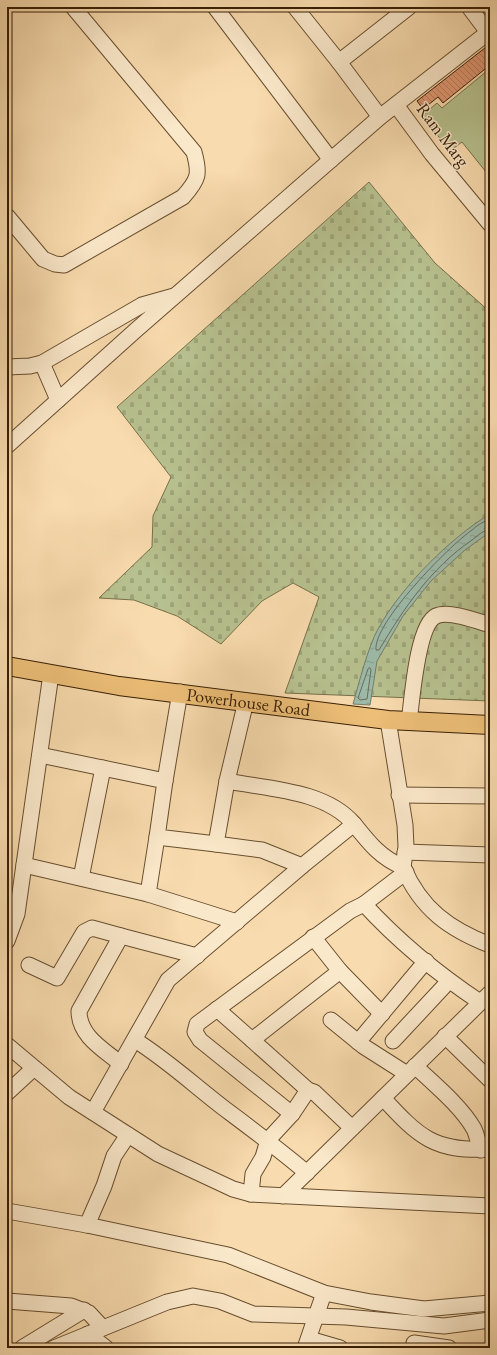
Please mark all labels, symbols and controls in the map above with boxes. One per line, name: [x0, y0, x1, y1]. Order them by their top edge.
street label: Ram Marg: [412, 98, 475, 171]
street label: Powerhouse Road: [185, 683, 312, 721]

